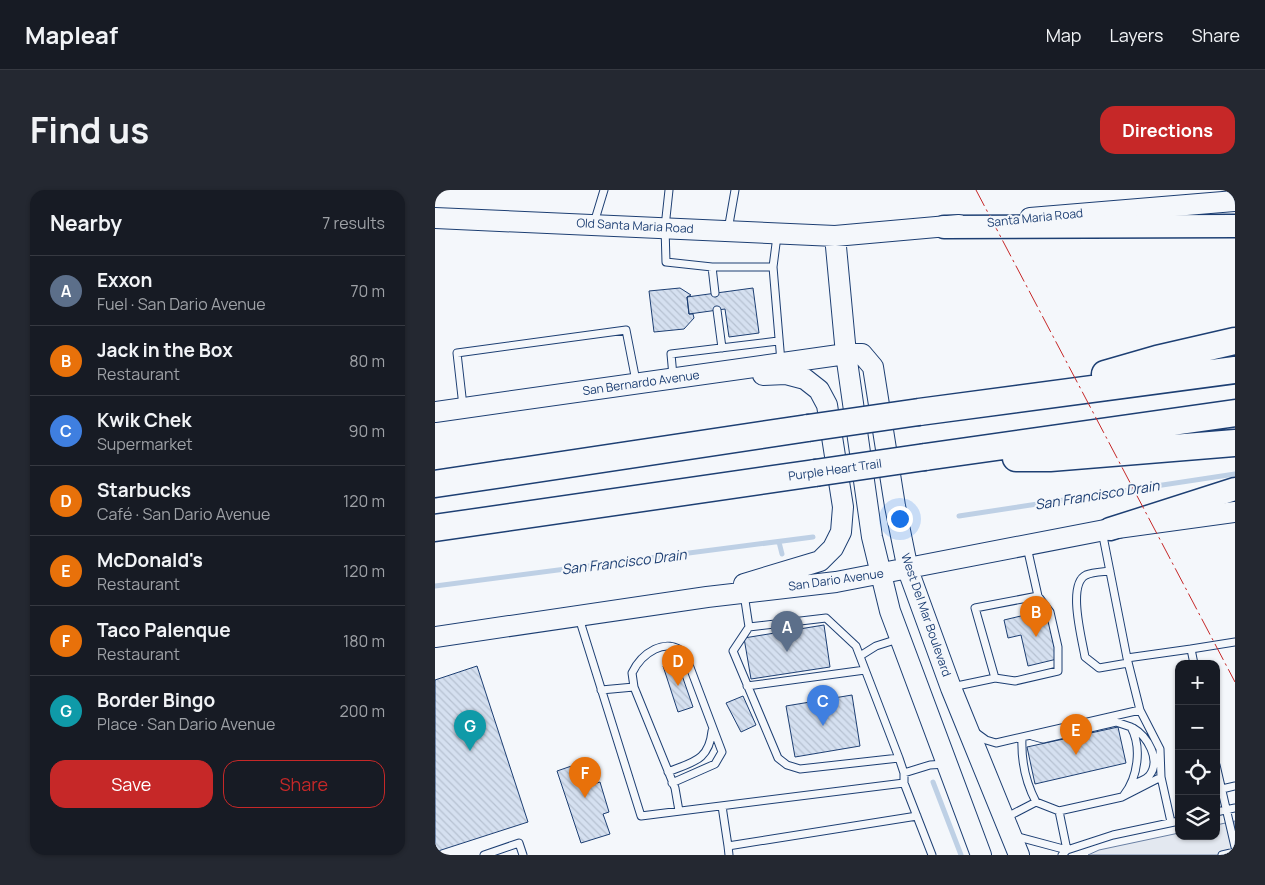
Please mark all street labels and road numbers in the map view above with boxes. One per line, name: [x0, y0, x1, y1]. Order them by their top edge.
street label: Santa Maria Road: [986, 204, 1084, 231]
street label: Old Santa Maria Road: [576, 214, 694, 237]
street label: San Bernardo Avenue: [581, 366, 701, 399]
street label: Purple Heart Trail: [787, 455, 883, 484]
street label: West Del Mar Boulevard: [897, 551, 956, 679]
street label: San Dario Avenue: [787, 564, 885, 595]

